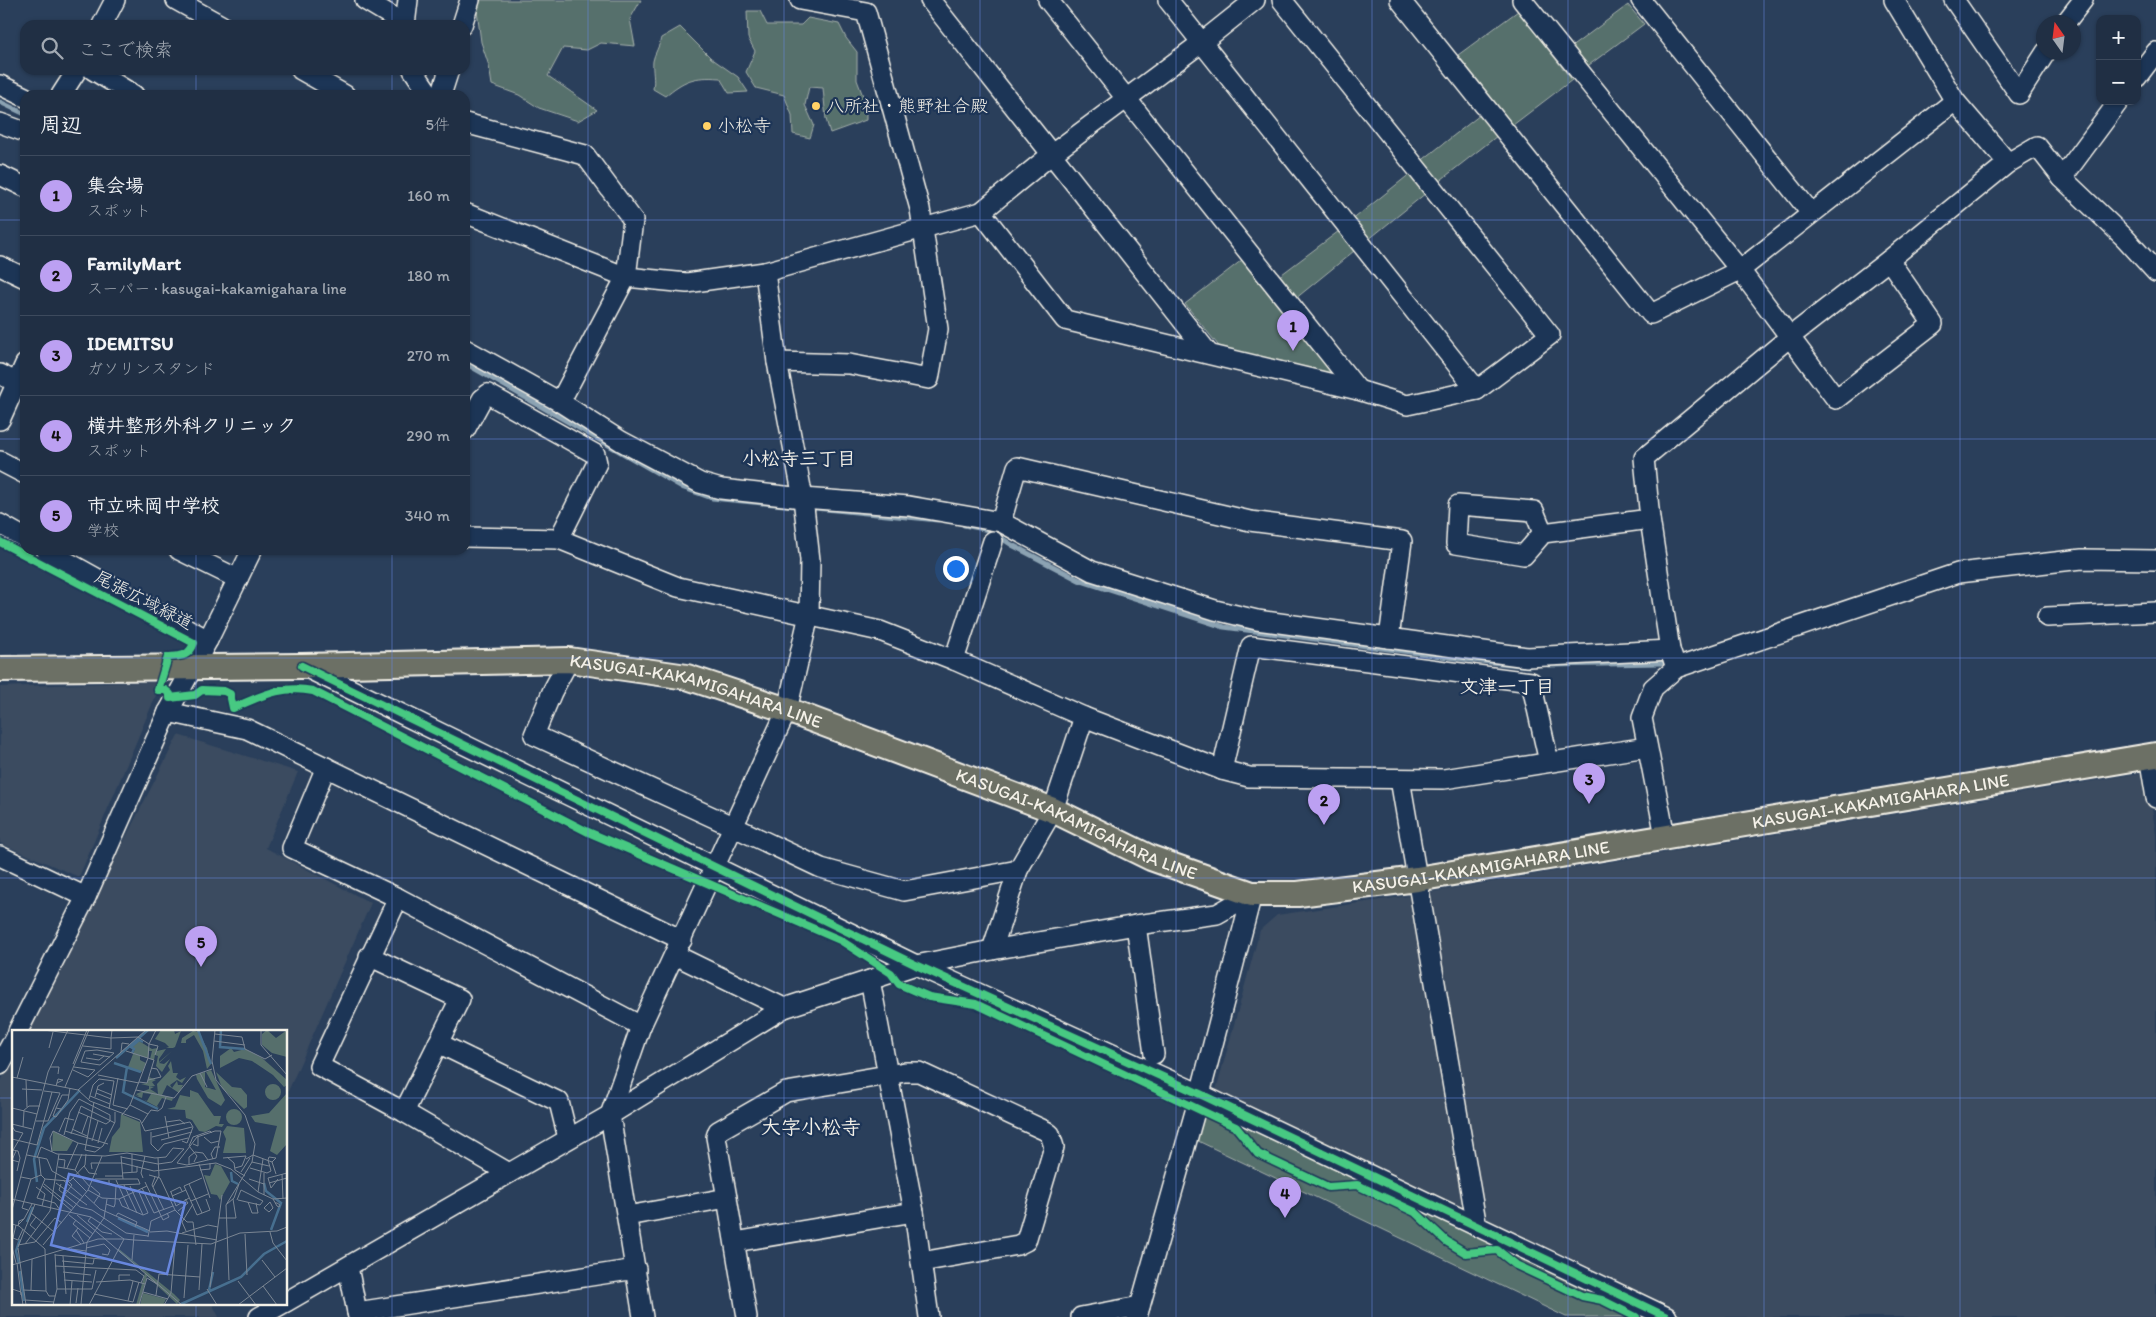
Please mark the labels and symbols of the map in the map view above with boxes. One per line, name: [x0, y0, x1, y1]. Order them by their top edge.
north arrow: [2036, 15, 2081, 60]
place label: 八所社・熊野社合殿: [826, 95, 988, 117]
marker: 八所社・熊野社合殿: [810, 100, 822, 112]
place label: 小松寺: [717, 115, 771, 137]
marker: 小松寺: [701, 120, 713, 132]
pin: 1: [1277, 310, 1309, 351]
district label: 小松寺三丁目: [742, 447, 856, 470]
your location: [943, 556, 969, 582]
street label: 尾張広域緑道: [91, 566, 197, 634]
street label: KASUGAI-KAKAMIGAHARA LINE: [568, 649, 825, 733]
district label: 文津一丁目: [1459, 675, 1555, 698]
pin: 3: [1573, 763, 1605, 804]
street label: KASUGAI-KAKAMIGAHARA LINE: [953, 764, 1200, 885]
street label: KASUGAI-KAKAMIGAHARA LINE: [1750, 769, 2011, 834]
pin: 2: [1308, 784, 1340, 825]
street label: KASUGAI-KAKAMIGAHARA LINE: [1351, 836, 1611, 898]
pin: 5: [185, 926, 217, 967]
inset map: [12, 1030, 288, 1304]
district label: 大字小松寺: [761, 1115, 861, 1139]
pin: 4: [1269, 1177, 1301, 1218]

